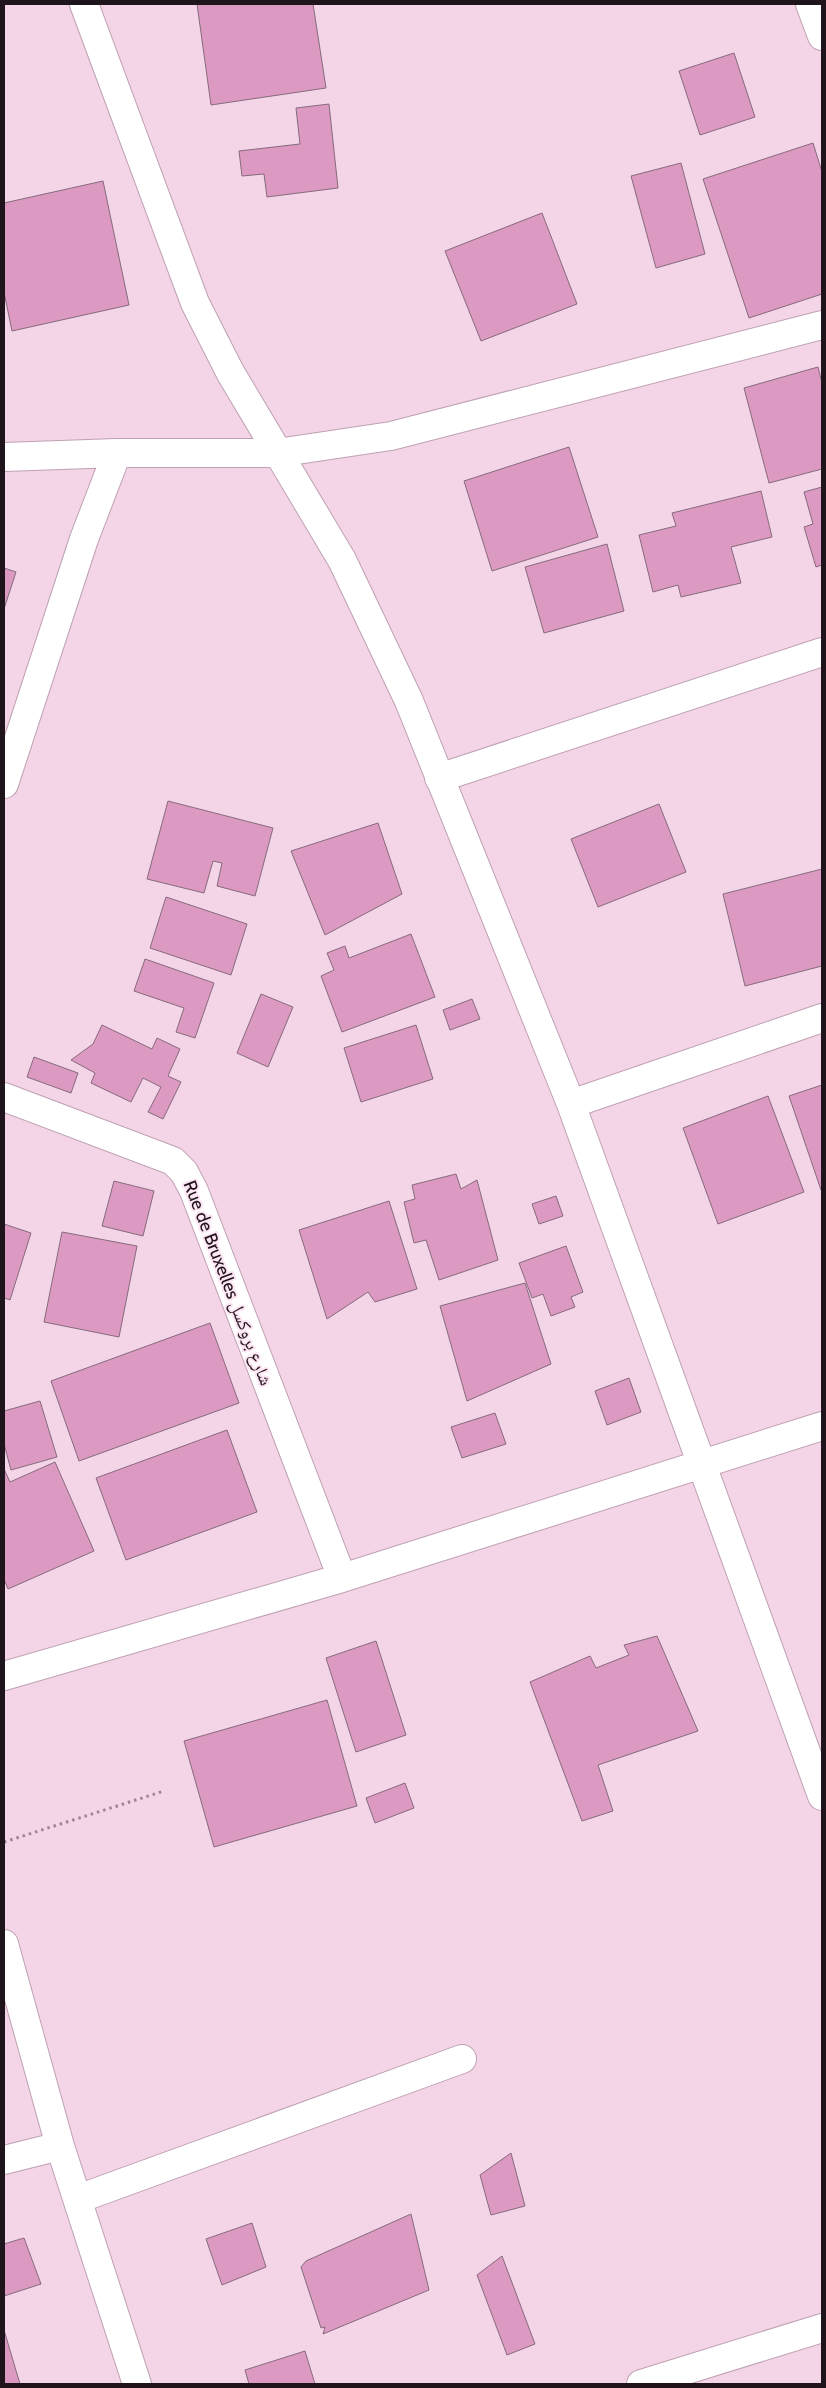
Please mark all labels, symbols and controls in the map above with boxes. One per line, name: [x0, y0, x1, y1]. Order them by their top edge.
street label: Rue de Bruxelles شارع بروكسل: [179, 1177, 277, 1389]

